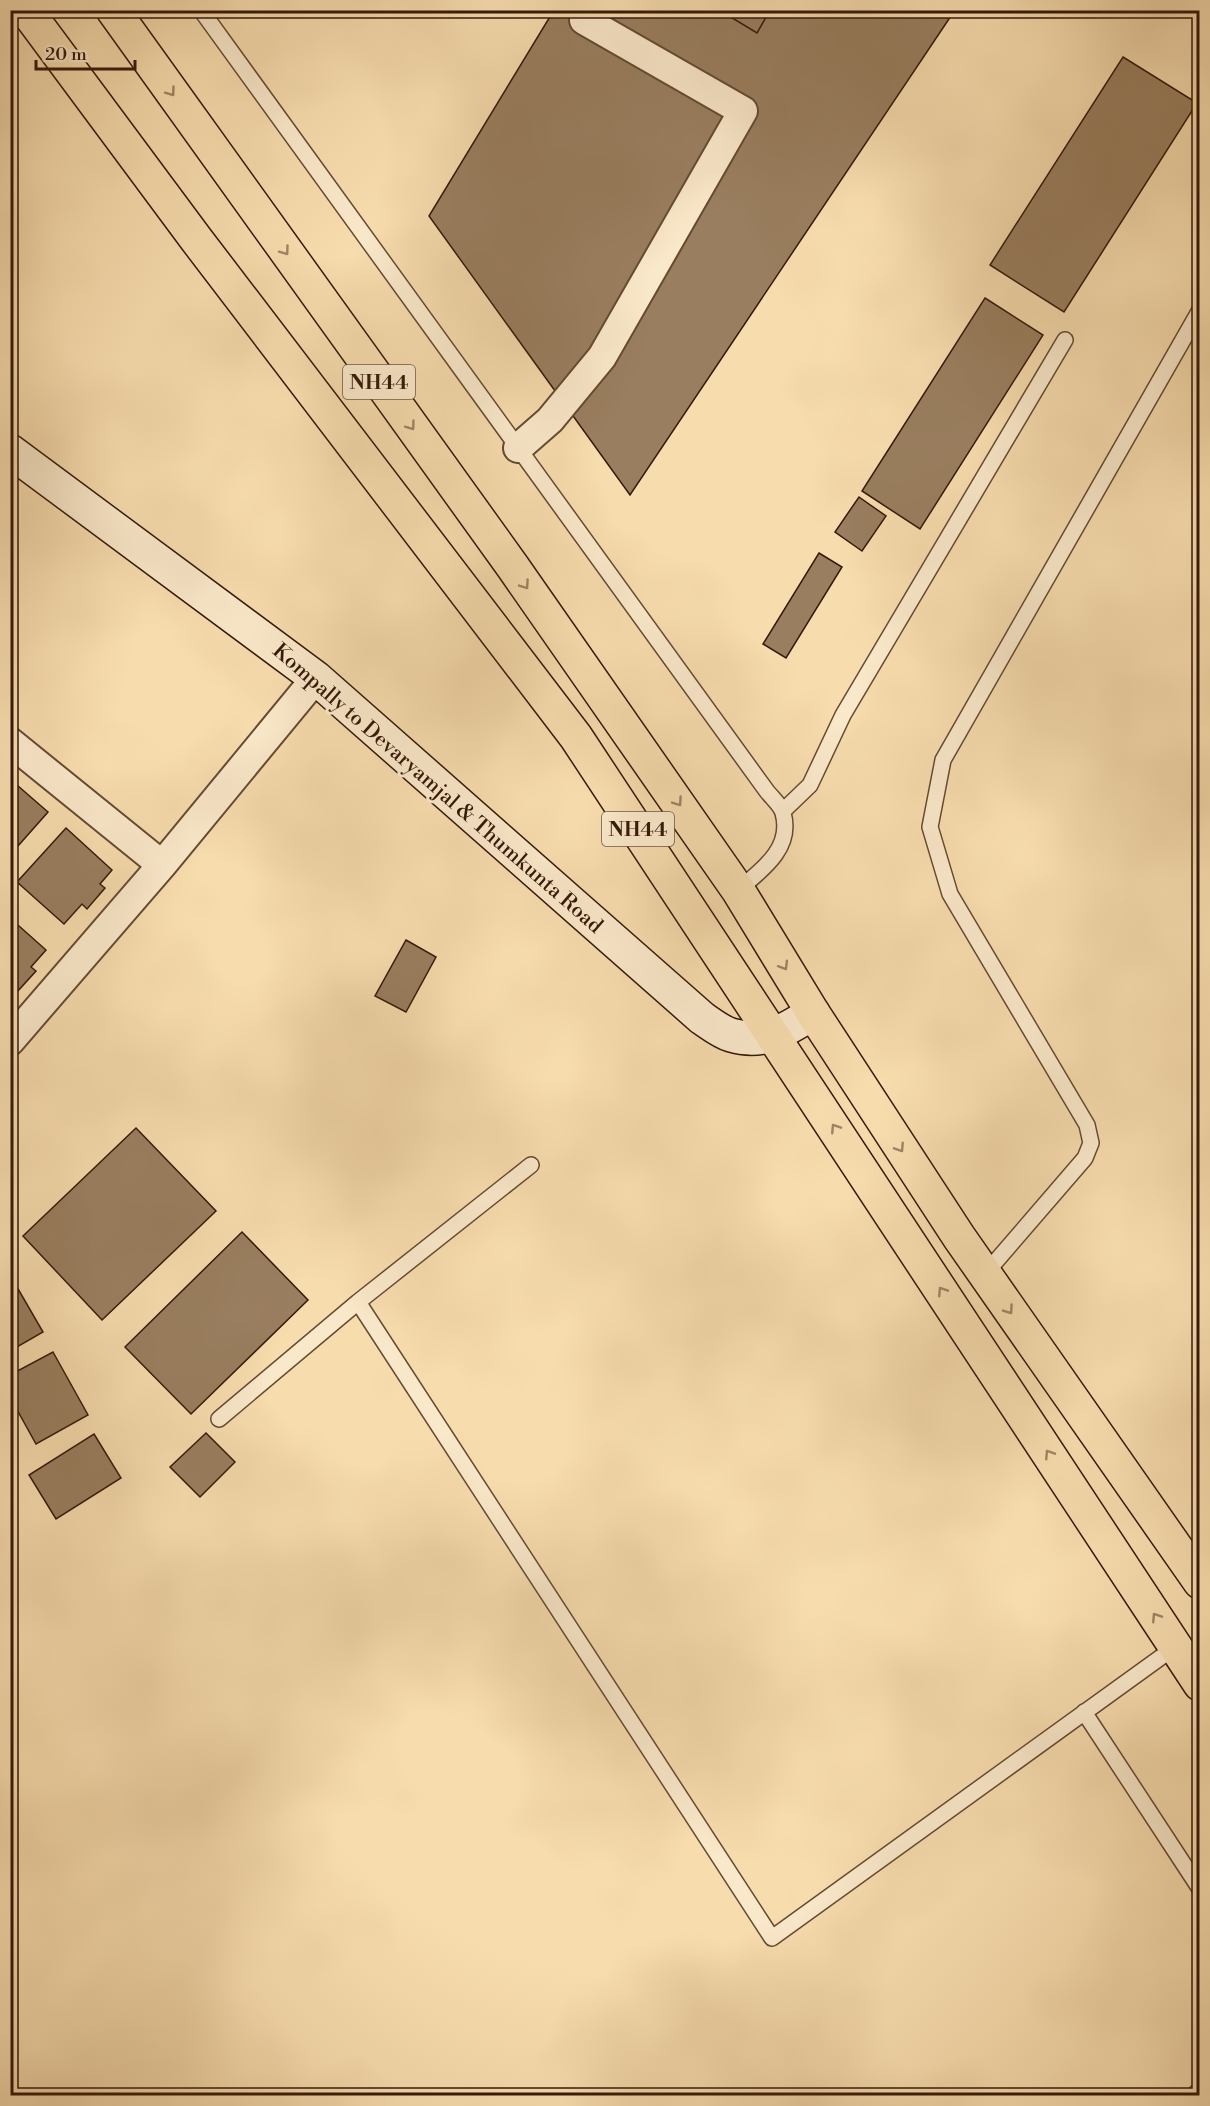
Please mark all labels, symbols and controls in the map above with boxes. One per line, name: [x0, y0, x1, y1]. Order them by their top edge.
scale bar: [36, 33, 135, 71]
text: 20 m: [45, 43, 87, 66]
one-way arrow: [164, 86, 175, 97]
one-way arrow: [278, 244, 289, 255]
road number: NH44: [343, 365, 415, 399]
one-way arrow: [404, 419, 415, 430]
one-way arrow: [518, 578, 529, 589]
street label: Kompally to Devaryamjal & Thumkunta Road: [267, 638, 608, 939]
one-way arrow: [671, 796, 682, 807]
road number: NH44: [602, 812, 674, 846]
one-way arrow: [777, 960, 789, 970]
one-way arrow: [831, 1124, 842, 1135]
one-way arrow: [893, 1141, 904, 1152]
one-way arrow: [938, 1287, 949, 1298]
one-way arrow: [1002, 1303, 1013, 1314]
one-way arrow: [1045, 1450, 1056, 1461]
one-way arrow: [1152, 1613, 1163, 1624]

